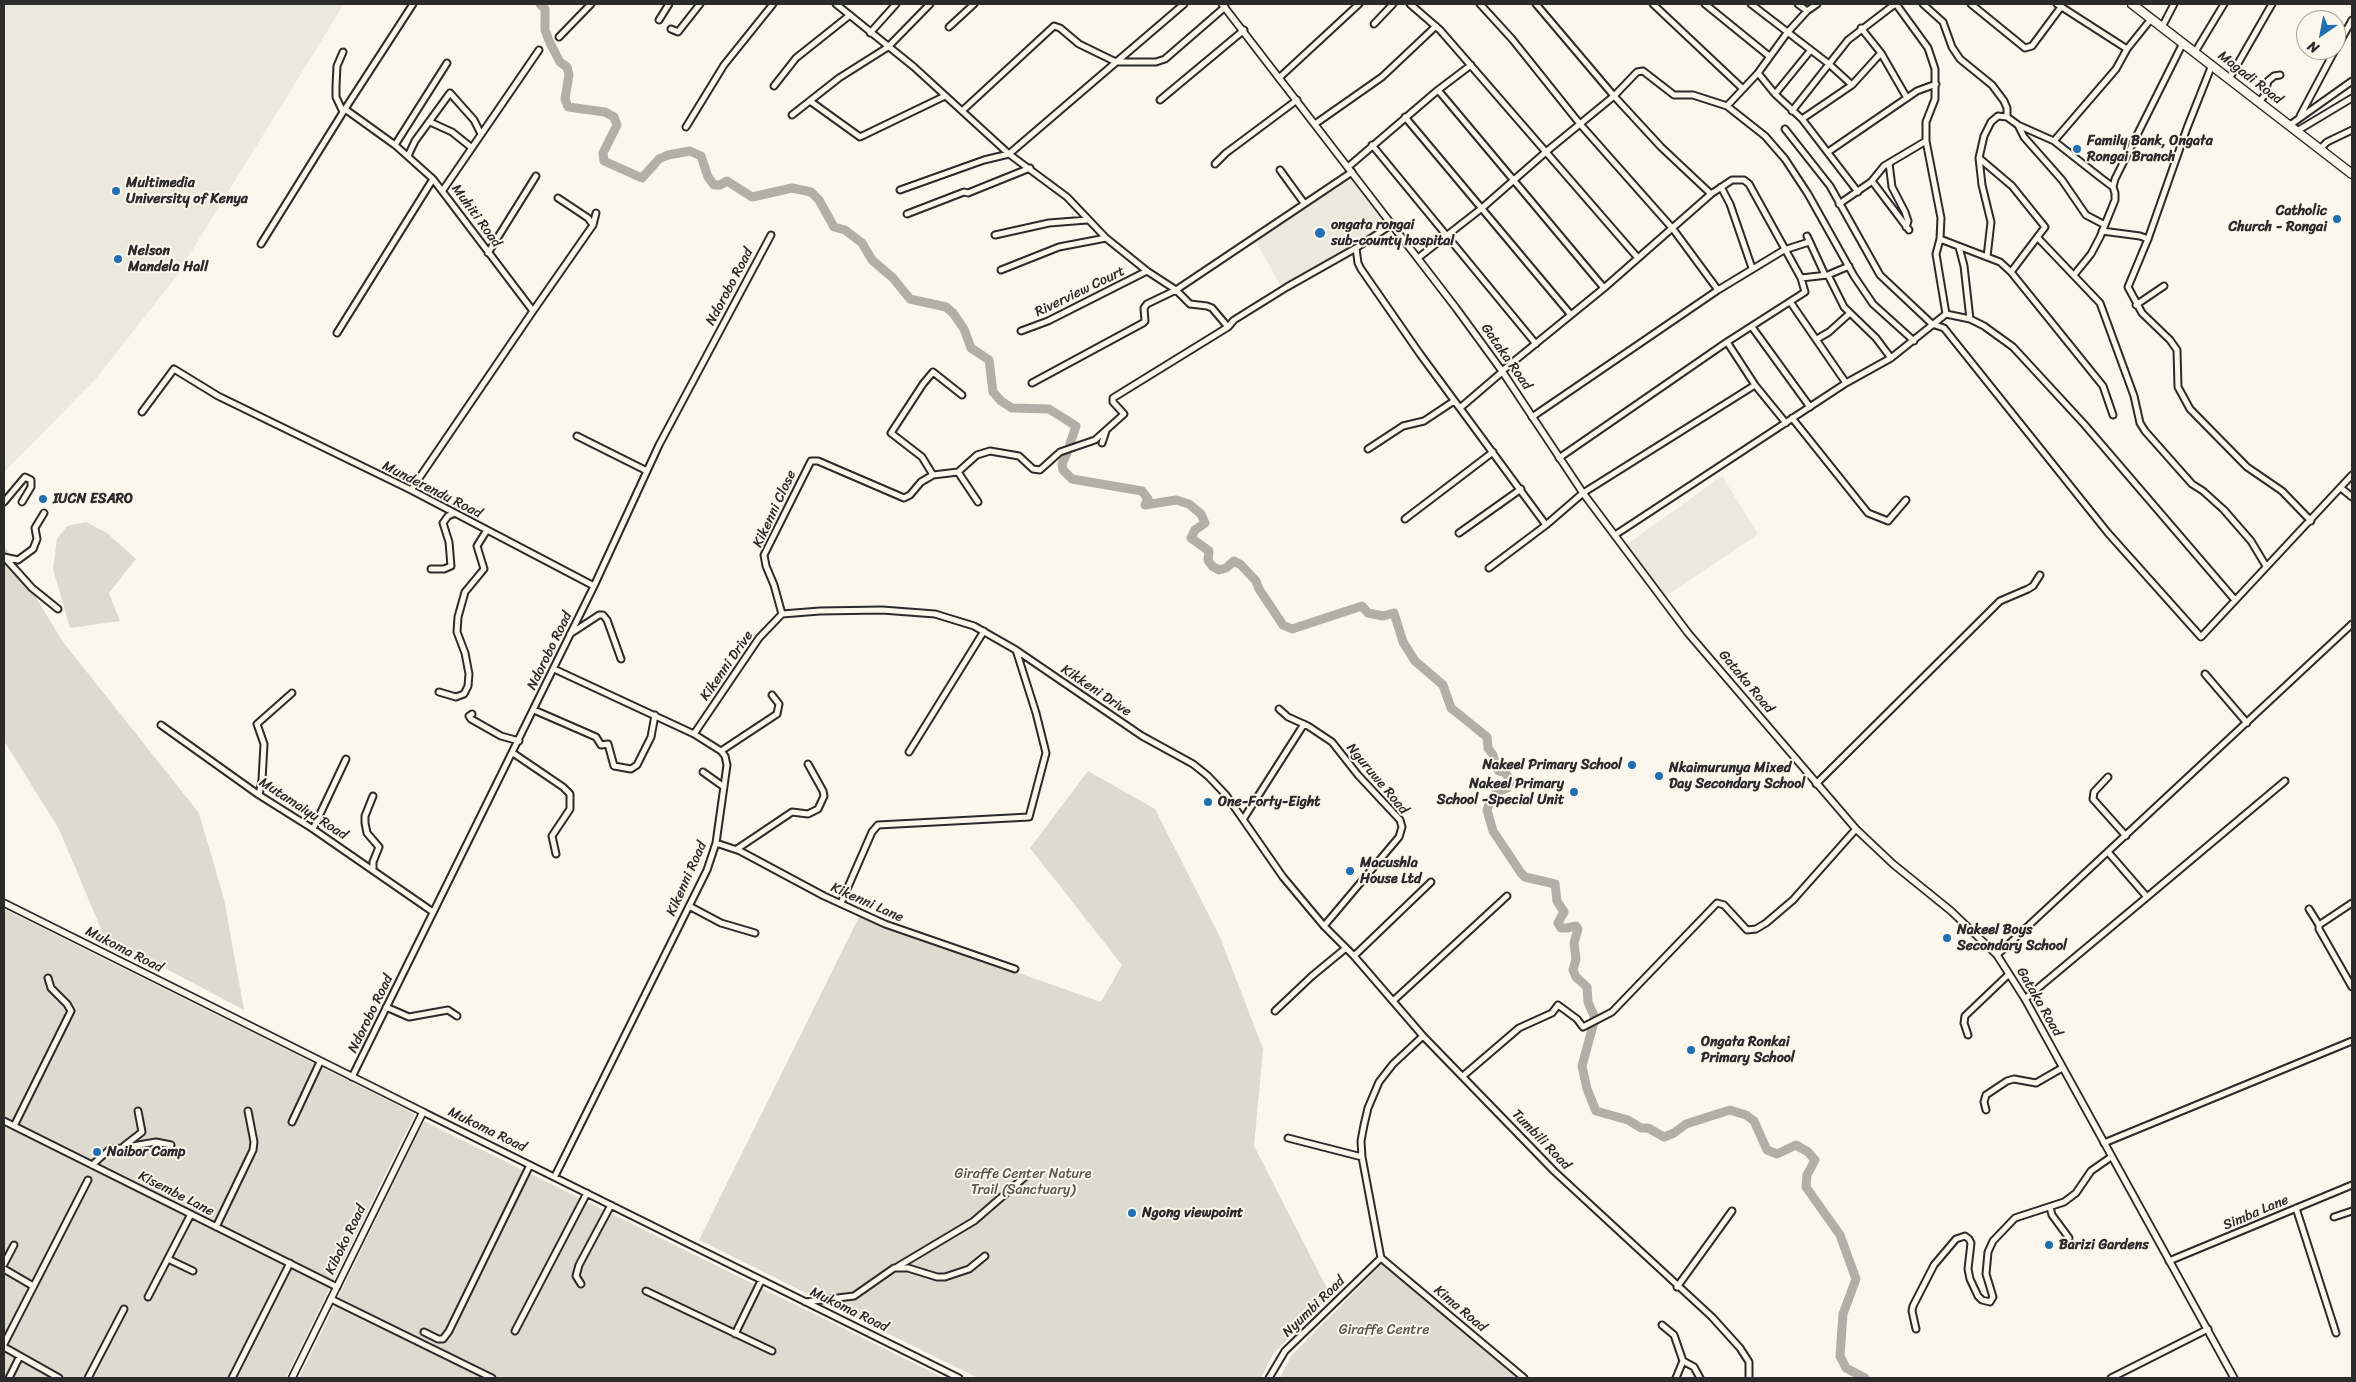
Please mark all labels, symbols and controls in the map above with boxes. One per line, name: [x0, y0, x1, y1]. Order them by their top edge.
north arrow: [2296, 10, 2346, 60]
text: N: [2302, 34, 2324, 60]
street label: Magadi Road: [2214, 48, 2286, 108]
place label: Family Bank, Ongata Rongai Branch: [2087, 133, 2213, 166]
marker: Family Bank, Ongata Rongai Branch: [2071, 143, 2083, 155]
place label: Multimedia University of Kenya: [126, 175, 248, 208]
street label: Muhiti Road: [448, 181, 504, 251]
marker: Multimedia University of Kenya: [110, 185, 122, 197]
place label: Catholic Church - Rongai: [2228, 203, 2327, 236]
marker: Catholic Church - Rongai: [2331, 213, 2343, 225]
place label: ongata rongai sub-county hospital: [1331, 217, 1454, 250]
marker: ongata rongai sub-county hospital: [1313, 226, 1327, 240]
place label: Nelson Mandela Hall: [128, 243, 208, 276]
street label: Ndorobo Road: [703, 245, 757, 329]
marker: Nelson Mandela Hall: [112, 253, 124, 265]
street label: Riverview Court: [1032, 263, 1128, 321]
street label: Gataka Road: [1477, 321, 1535, 393]
street label: Munderendu Road: [379, 458, 485, 522]
street label: Kikenni Close: [750, 468, 800, 550]
place label: IUCN ESARO: [53, 491, 133, 507]
marker: IUCN ESARO: [37, 493, 49, 505]
street label: Ndorobo Road: [524, 609, 576, 693]
street label: Kikenni Drive: [697, 628, 757, 704]
street label: Gataka Road: [1715, 647, 1777, 717]
street label: Kikkeni Drive: [1058, 661, 1134, 721]
street label: Nguruwe Road: [1342, 740, 1412, 818]
place label: Nakeel Primary School: [1482, 757, 1622, 773]
marker: Nakeel Primary School: [1626, 759, 1638, 771]
place label: Nkaimurunya Mixed Day Secondary School: [1669, 760, 1805, 792]
marker: Nkaimurunya Mixed Day Secondary School: [1653, 770, 1665, 782]
street label: Mutamaiyu Road: [256, 774, 350, 844]
place label: Nakeel Primary School -Special Unit: [1437, 776, 1564, 809]
marker: Nakeel Primary School -Special Unit: [1568, 786, 1580, 798]
place label: One-Forty-Eight: [1218, 794, 1320, 810]
marker: One-Forty-Eight: [1202, 796, 1214, 808]
street label: Kikenni Road: [663, 839, 711, 919]
place label: Macushla House Ltd: [1360, 855, 1421, 888]
marker: Macushla House Ltd: [1344, 865, 1356, 877]
street label: Kikenni Lane: [828, 879, 906, 927]
place label: Nakeel Boys Secondary School: [1957, 922, 2067, 954]
street label: Mukoma Road: [82, 923, 166, 977]
marker: Nakeel Boys Secondary School: [1941, 932, 1953, 944]
street label: Gataka Road: [2012, 964, 2066, 1040]
street label: Ndorobo Road: [345, 972, 397, 1056]
place label: Ongata Ronkai Primary School: [1701, 1034, 1795, 1066]
marker: Ongata Ronkai Primary School: [1685, 1044, 1697, 1056]
street label: Mukoma Road: [445, 1104, 529, 1156]
street label: Tumbili Road: [1508, 1106, 1574, 1174]
place label: Naibor Camp: [107, 1144, 185, 1160]
marker: Naibor Camp: [91, 1146, 103, 1158]
park label: Giraffe Center Nature Trail (Sanctuary): [954, 1166, 1092, 1198]
street label: Kisembe Lane: [135, 1168, 217, 1220]
street label: Simba Lane: [2221, 1192, 2291, 1234]
street label: Kiboko Road: [322, 1203, 370, 1277]
place label: Ngong viewpoint: [1142, 1205, 1243, 1221]
marker: Ngong viewpoint: [1126, 1207, 1138, 1219]
place label: Barizi Gardens: [2059, 1237, 2149, 1253]
marker: Barizi Gardens: [2043, 1239, 2055, 1251]
street label: Nyumbi Road: [1279, 1273, 1349, 1341]
street label: Kima Road: [1430, 1282, 1490, 1336]
street label: Mukoma Road: [807, 1284, 891, 1336]
park label: Giraffe Centre: [1339, 1322, 1429, 1338]

